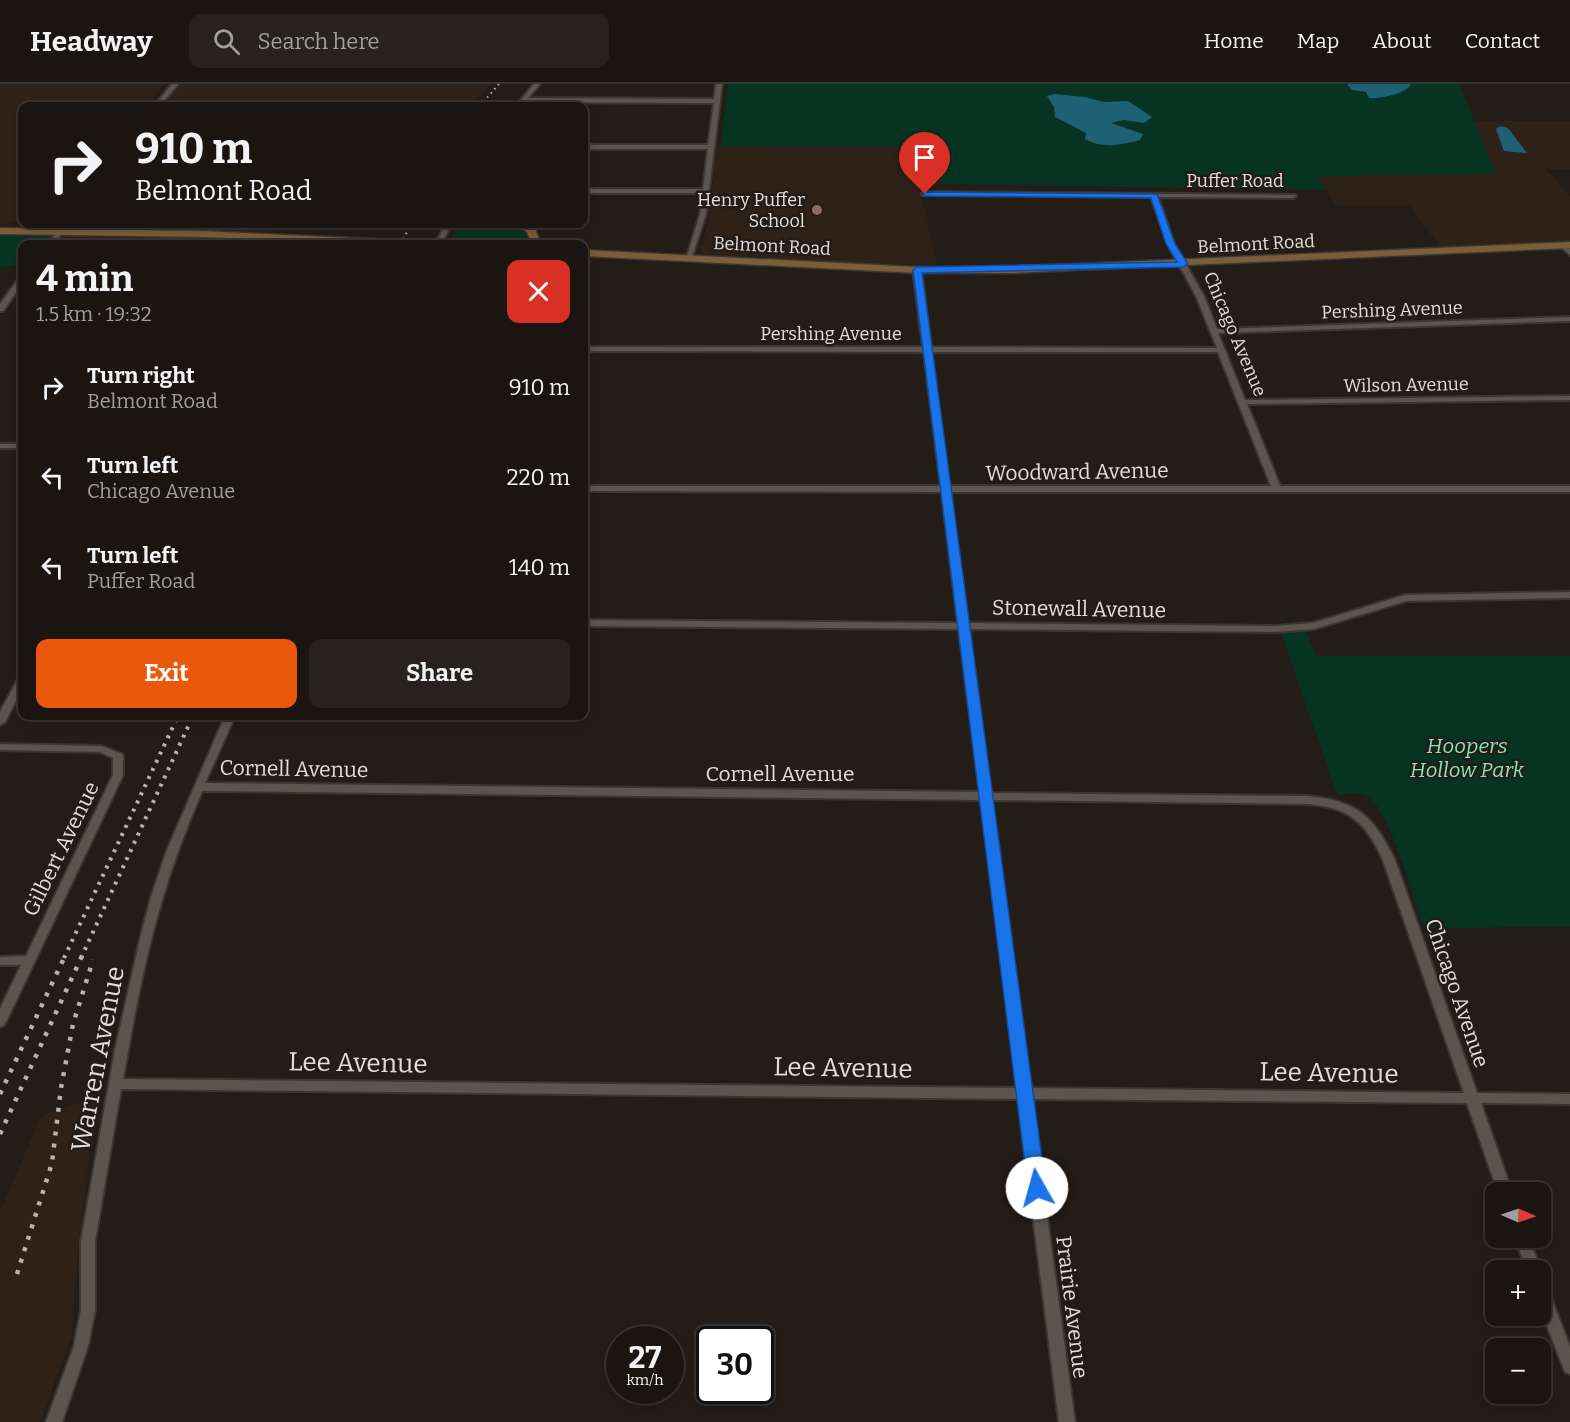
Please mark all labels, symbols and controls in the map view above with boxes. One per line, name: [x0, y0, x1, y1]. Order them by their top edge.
search box: [189, 14, 609, 68]
text: Headway: [30, 25, 153, 58]
icon: search: [210, 25, 243, 58]
text: Search here: [258, 28, 380, 55]
text: Home: [1204, 28, 1264, 54]
text: Map: [1297, 28, 1339, 54]
text: About: [1372, 28, 1432, 54]
text: Contact: [1465, 28, 1540, 54]
text: 910 m: [135, 124, 252, 174]
icon: right: [36, 126, 114, 204]
pin: [899, 132, 950, 194]
icon: arrive: [908, 141, 941, 174]
street label: Puffer Road: [1186, 170, 1284, 192]
text: Belmont Road: [135, 175, 312, 207]
place label: Henry Puffer School: [697, 189, 805, 232]
marker: Henry Puffer School: [810, 203, 824, 217]
street label: Belmont Road: [1197, 230, 1316, 258]
street label: Belmont Road: [713, 232, 832, 260]
text: 4 min: [36, 257, 133, 301]
button: close: [507, 260, 570, 323]
street label: Chicago Avenue: [1199, 268, 1271, 400]
street label: Pershing Avenue: [1321, 297, 1463, 323]
text: 1.5 km · 19:32: [36, 302, 152, 326]
street label: Pershing Avenue: [760, 323, 902, 345]
text: Turn right: [87, 362, 195, 389]
icon: right: [36, 371, 69, 404]
street label: Wilson Avenue: [1343, 373, 1469, 397]
text: 910 m: [509, 374, 570, 401]
text: Belmont Road: [87, 389, 218, 413]
text: Turn left: [87, 452, 179, 479]
street label: Woodward Avenue: [985, 457, 1169, 487]
icon: left: [36, 461, 69, 494]
text: 220 m: [507, 464, 570, 491]
text: Chicago Avenue: [87, 479, 235, 503]
text: Turn left: [87, 542, 179, 569]
icon: left: [36, 551, 69, 584]
text: 140 m: [509, 554, 570, 581]
text: Puffer Road: [87, 569, 195, 593]
street label: Stonewall Avenue: [992, 594, 1166, 624]
button: Exit: [36, 639, 297, 708]
button: Share: [309, 639, 570, 708]
park label: Hoopers Hollow Park: [1410, 733, 1525, 783]
street label: Cornell Avenue: [219, 755, 369, 783]
street label: Cornell Avenue: [706, 761, 854, 787]
street label: Gilbert Avenue: [17, 778, 105, 920]
street label: Chicago Avenue: [1419, 915, 1495, 1071]
street label: Warren Avenue: [65, 964, 131, 1154]
street label: Lee Avenue: [288, 1046, 428, 1080]
street label: Lee Avenue: [773, 1051, 913, 1085]
street label: Lee Avenue: [1259, 1056, 1399, 1090]
position arrow: [1005, 1156, 1069, 1220]
north arrow: [1485, 1182, 1551, 1248]
map controls: [1485, 1182, 1551, 1404]
street label: Prairie Avenue: [1050, 1234, 1094, 1380]
button: +: [1485, 1260, 1551, 1326]
speed limit sign: 30: [696, 1326, 774, 1404]
button: −: [1485, 1338, 1551, 1404]
text: 27: [629, 1340, 661, 1376]
text: km/h: [626, 1371, 664, 1389]

